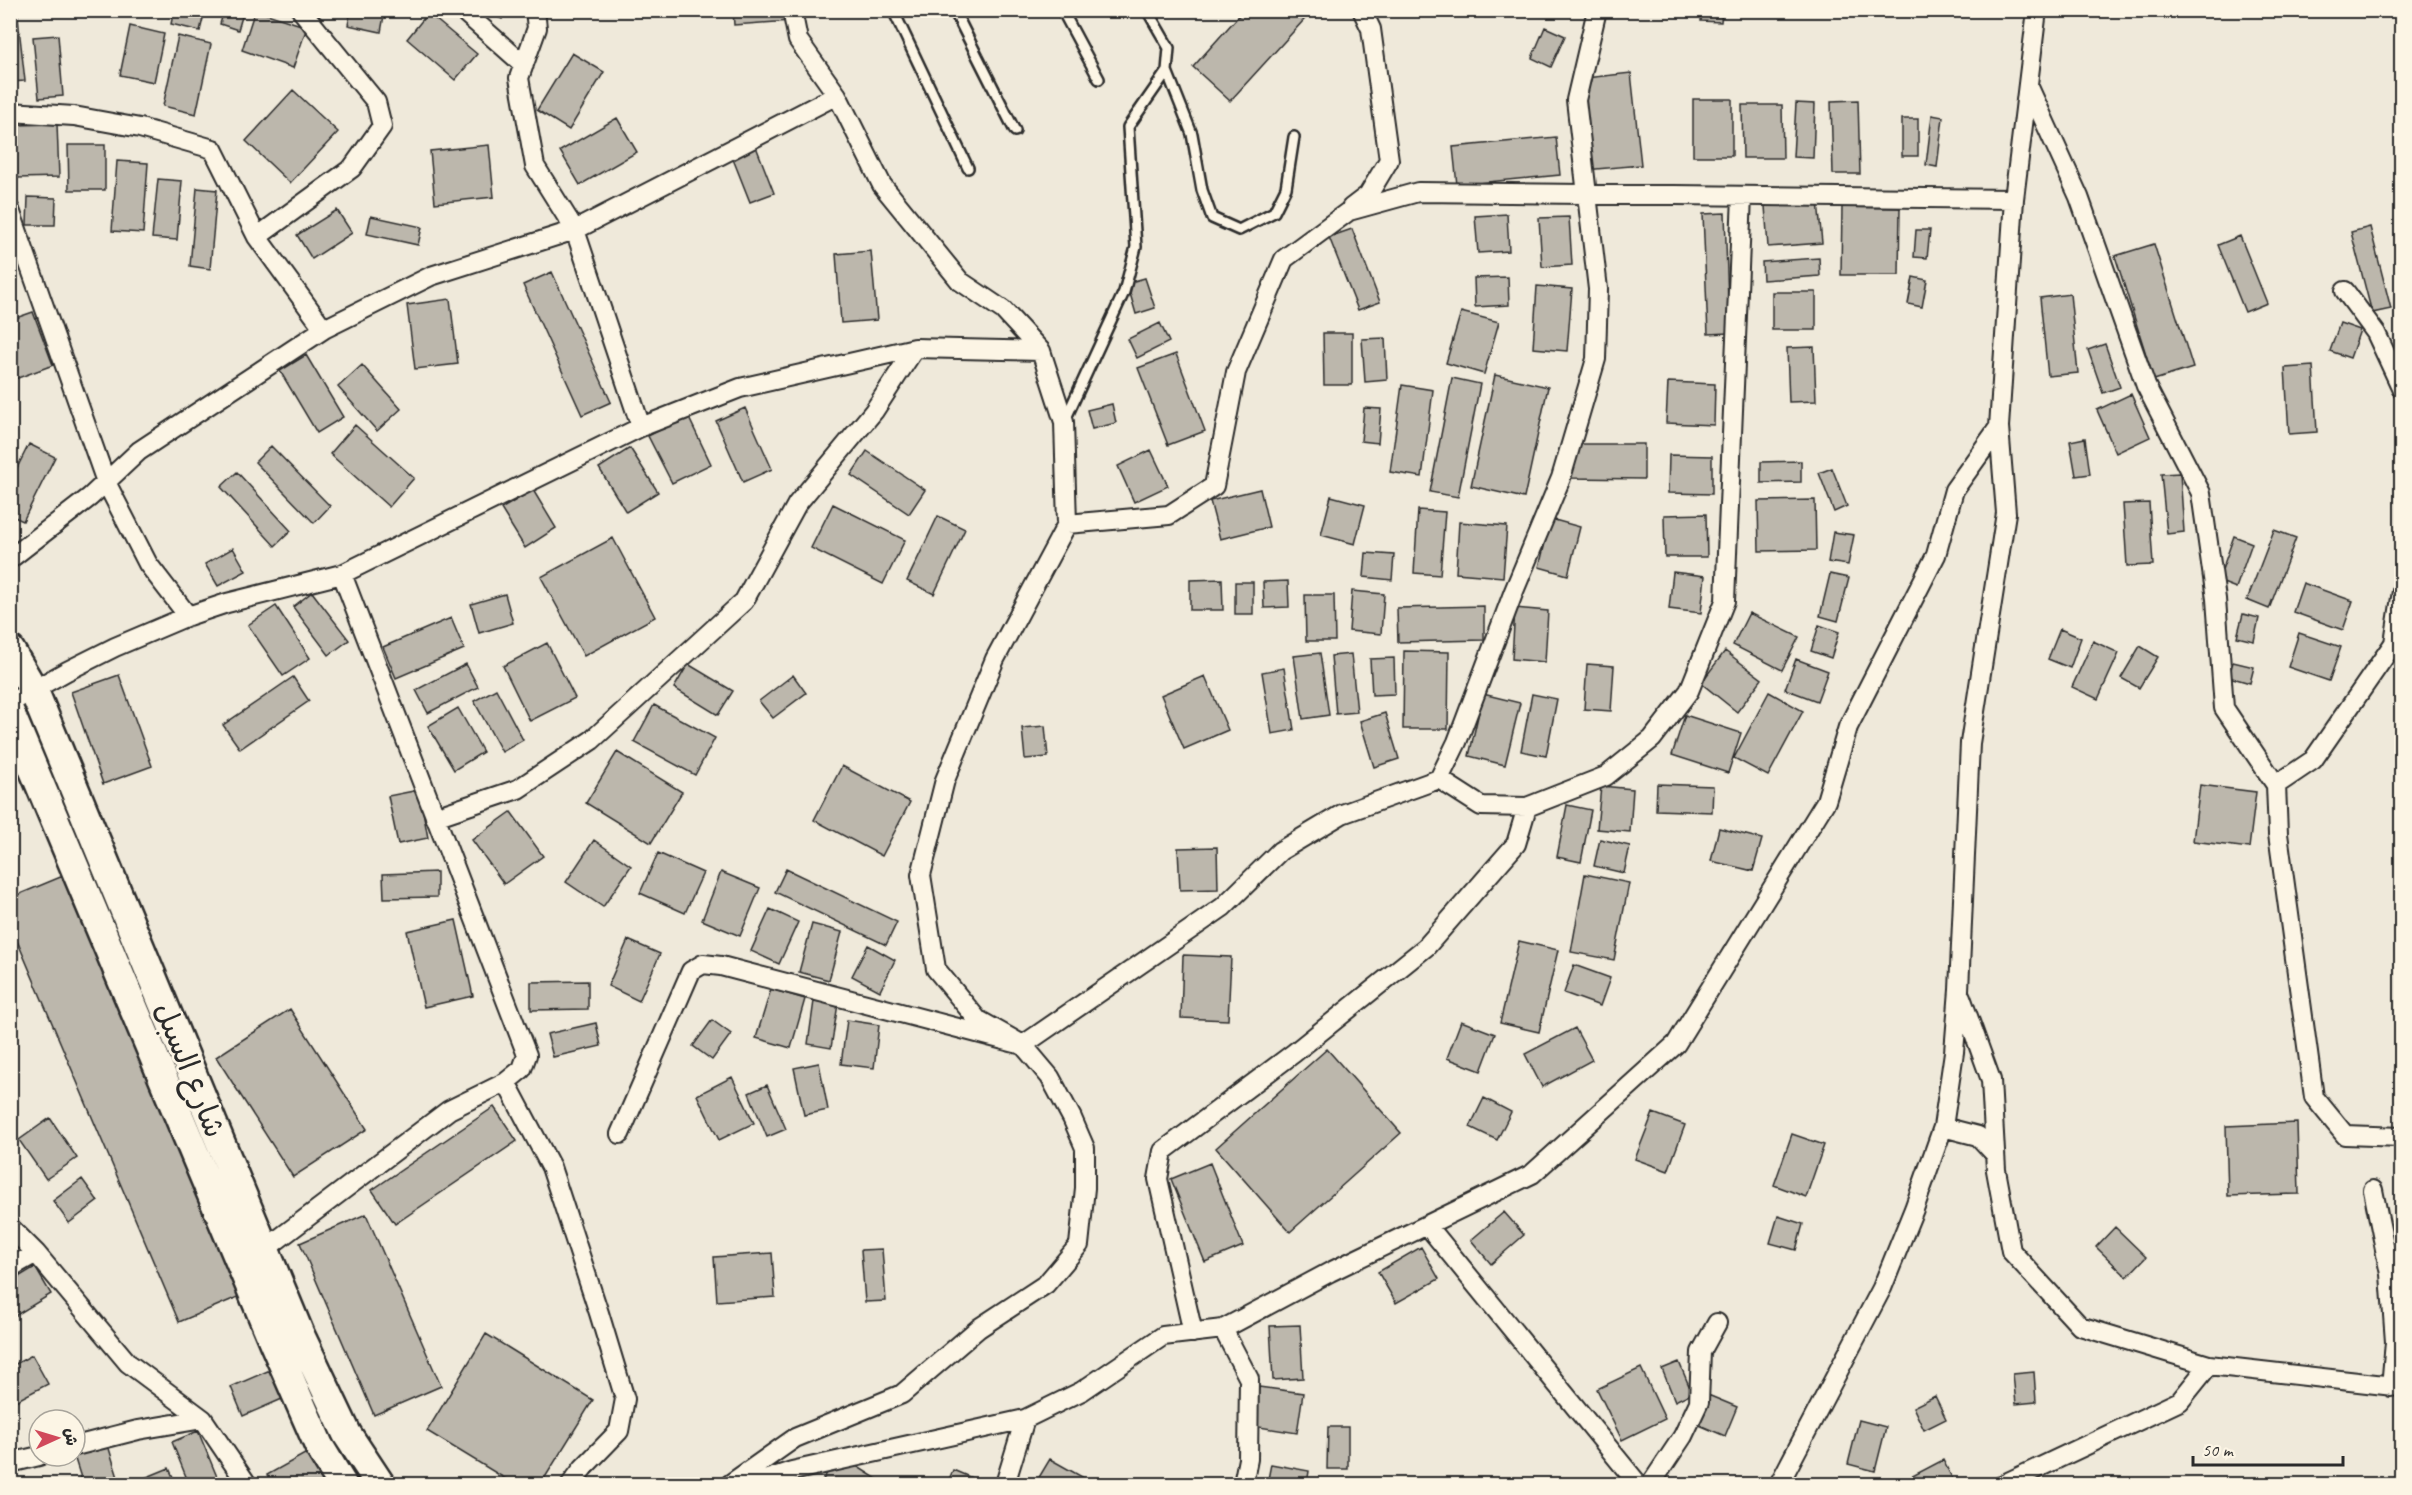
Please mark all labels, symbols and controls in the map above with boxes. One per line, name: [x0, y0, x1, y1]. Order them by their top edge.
street label: شارع السبل: [144, 997, 234, 1144]
north arrow: [27, 1408, 87, 1468]
text: ش: [60, 1428, 82, 1447]
scale bar: [2193, 1429, 2343, 1467]
text: 50 m: [2202, 1439, 2235, 1461]

